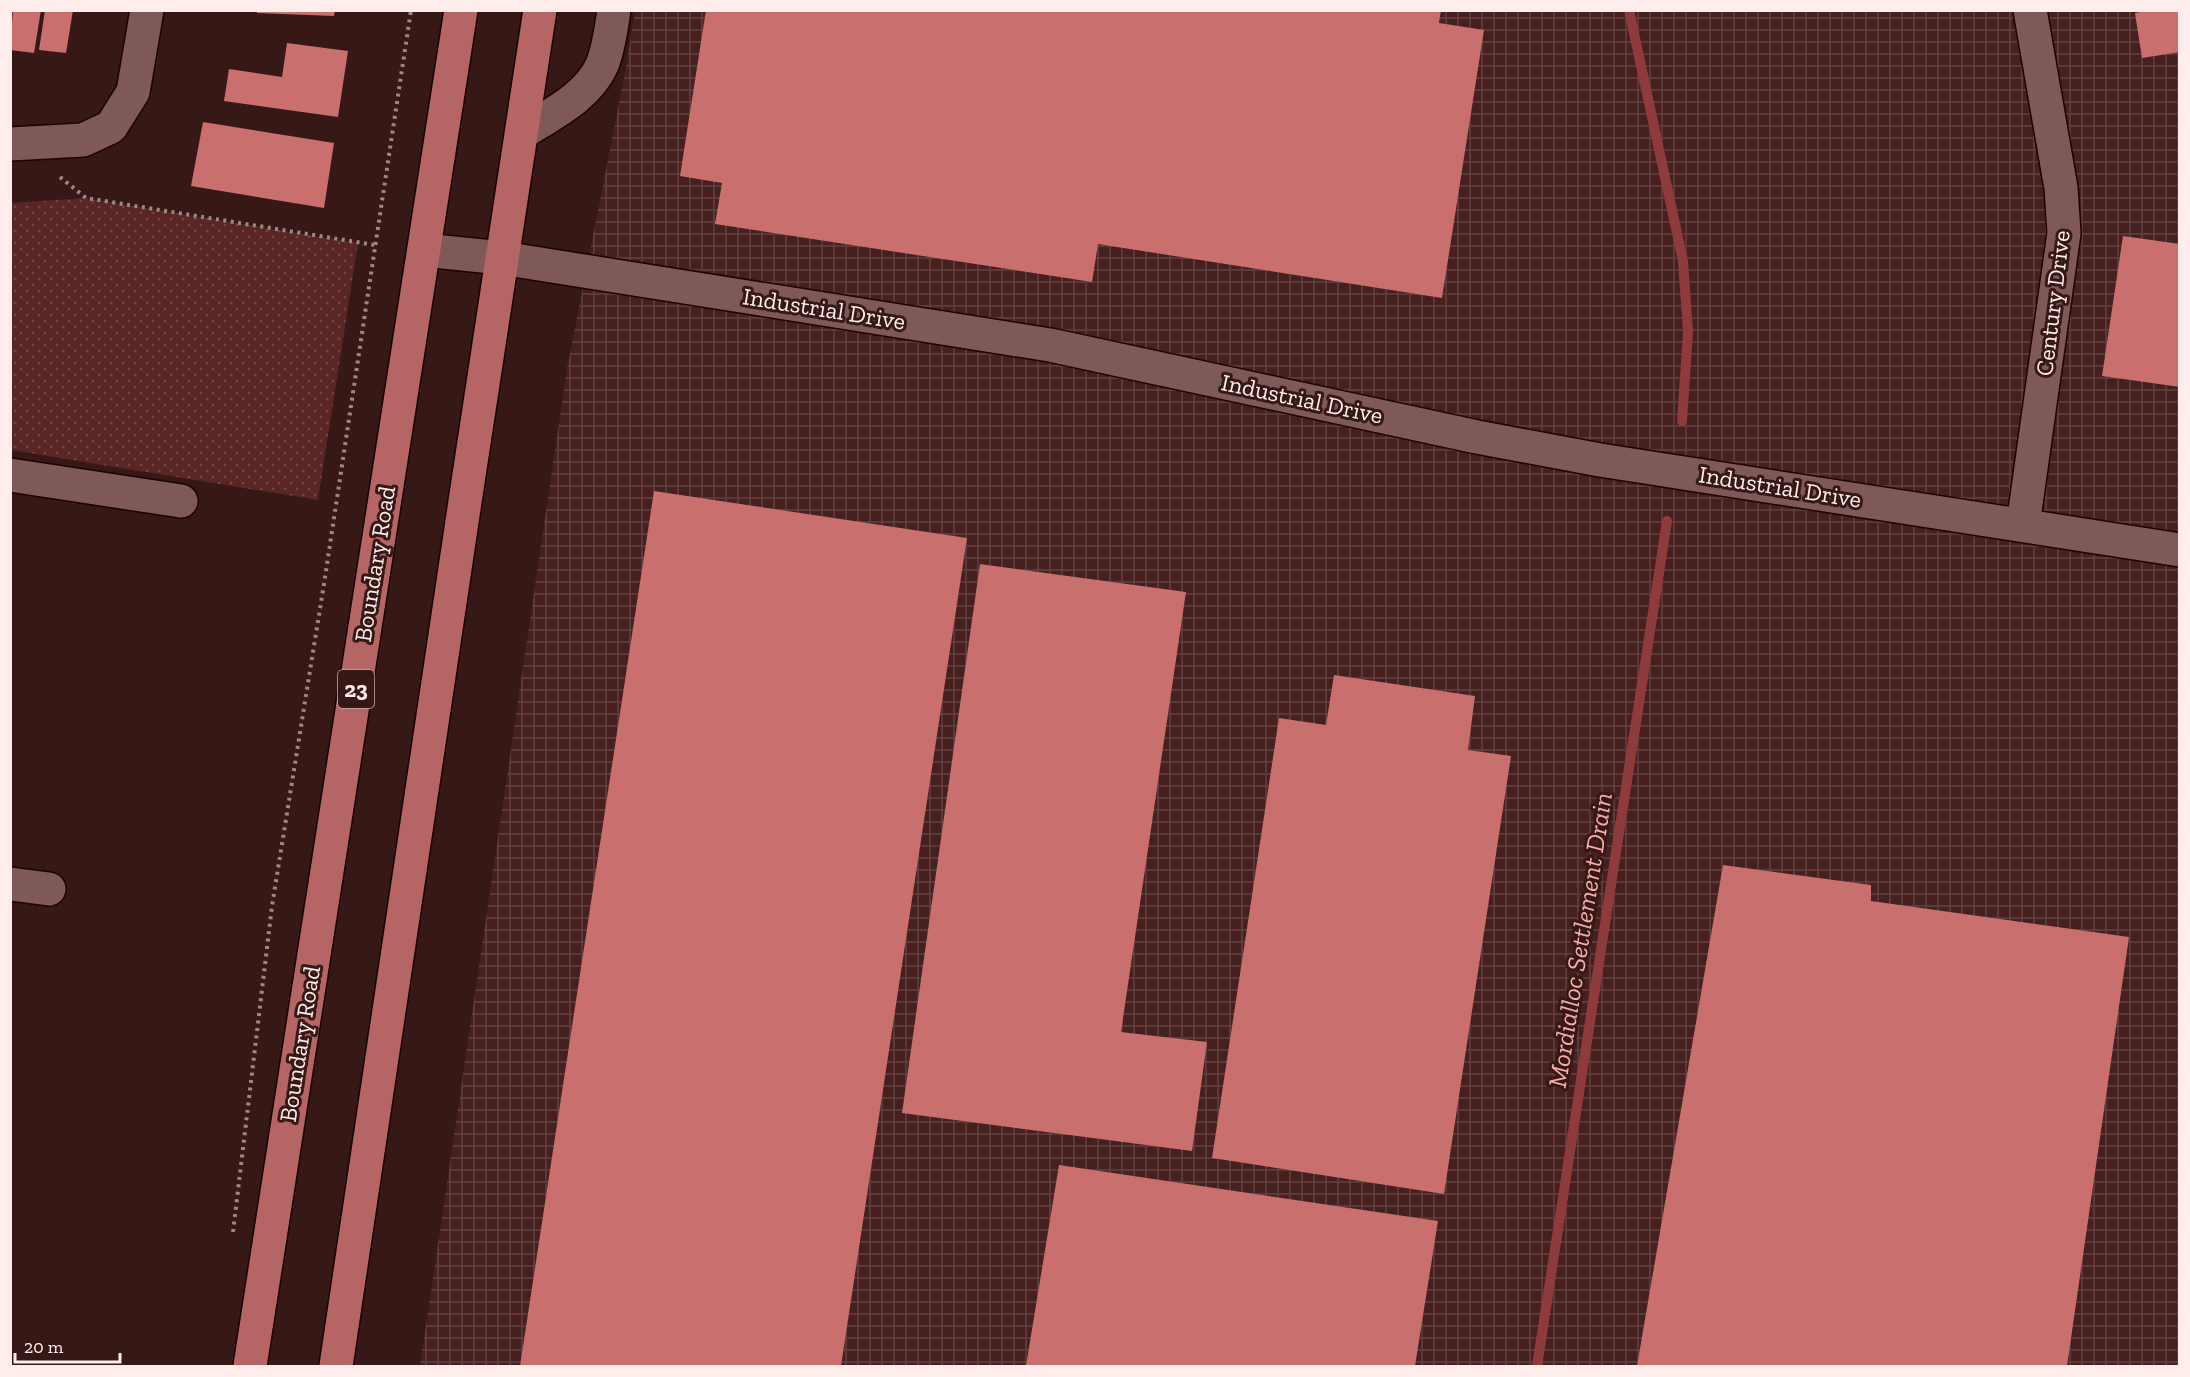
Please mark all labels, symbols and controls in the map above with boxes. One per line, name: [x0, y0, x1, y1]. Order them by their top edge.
street label: Century Drive: [2029, 228, 2076, 377]
street label: Industrial Drive: [741, 281, 907, 336]
street label: Industrial Drive: [1219, 367, 1385, 430]
street label: Industrial Drive: [1697, 459, 1863, 514]
street label: Boundary Road: [348, 484, 401, 644]
road number: 23: [338, 670, 374, 708]
water label: Mordialloc Settlement Drain: [1541, 790, 1619, 1090]
street label: Boundary Road: [273, 964, 326, 1124]
scale bar: [15, 1326, 120, 1364]
text: 20 m: [24, 1336, 64, 1358]

